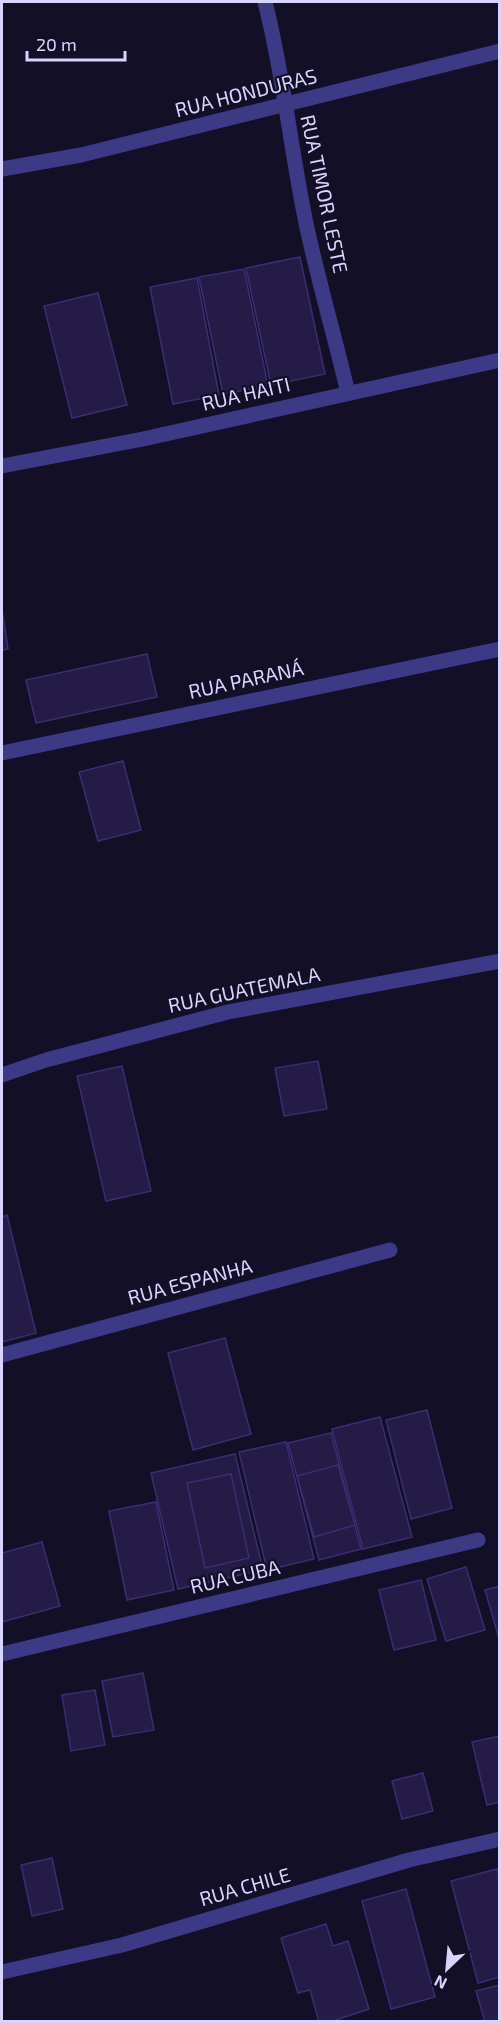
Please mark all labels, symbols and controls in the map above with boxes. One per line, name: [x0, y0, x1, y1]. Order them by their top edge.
scale bar: [27, 24, 124, 62]
text: 20 m: [36, 33, 77, 55]
street label: RUA HONDURAS: [172, 63, 319, 121]
street label: RUA TIMOR LESTE: [296, 112, 354, 275]
street label: RUA HAITI: [199, 371, 292, 415]
street label: RUA PARANÁ: [186, 655, 306, 703]
street label: RUA GUATEMALA: [166, 961, 322, 1017]
street label: RUA ESPANHA: [125, 1253, 255, 1309]
street label: RUA CUBA: [187, 1554, 283, 1598]
street label: RUA CHILE: [196, 1862, 293, 1910]
north arrow: [417, 1939, 477, 1999]
text: N: [431, 1972, 450, 1994]

